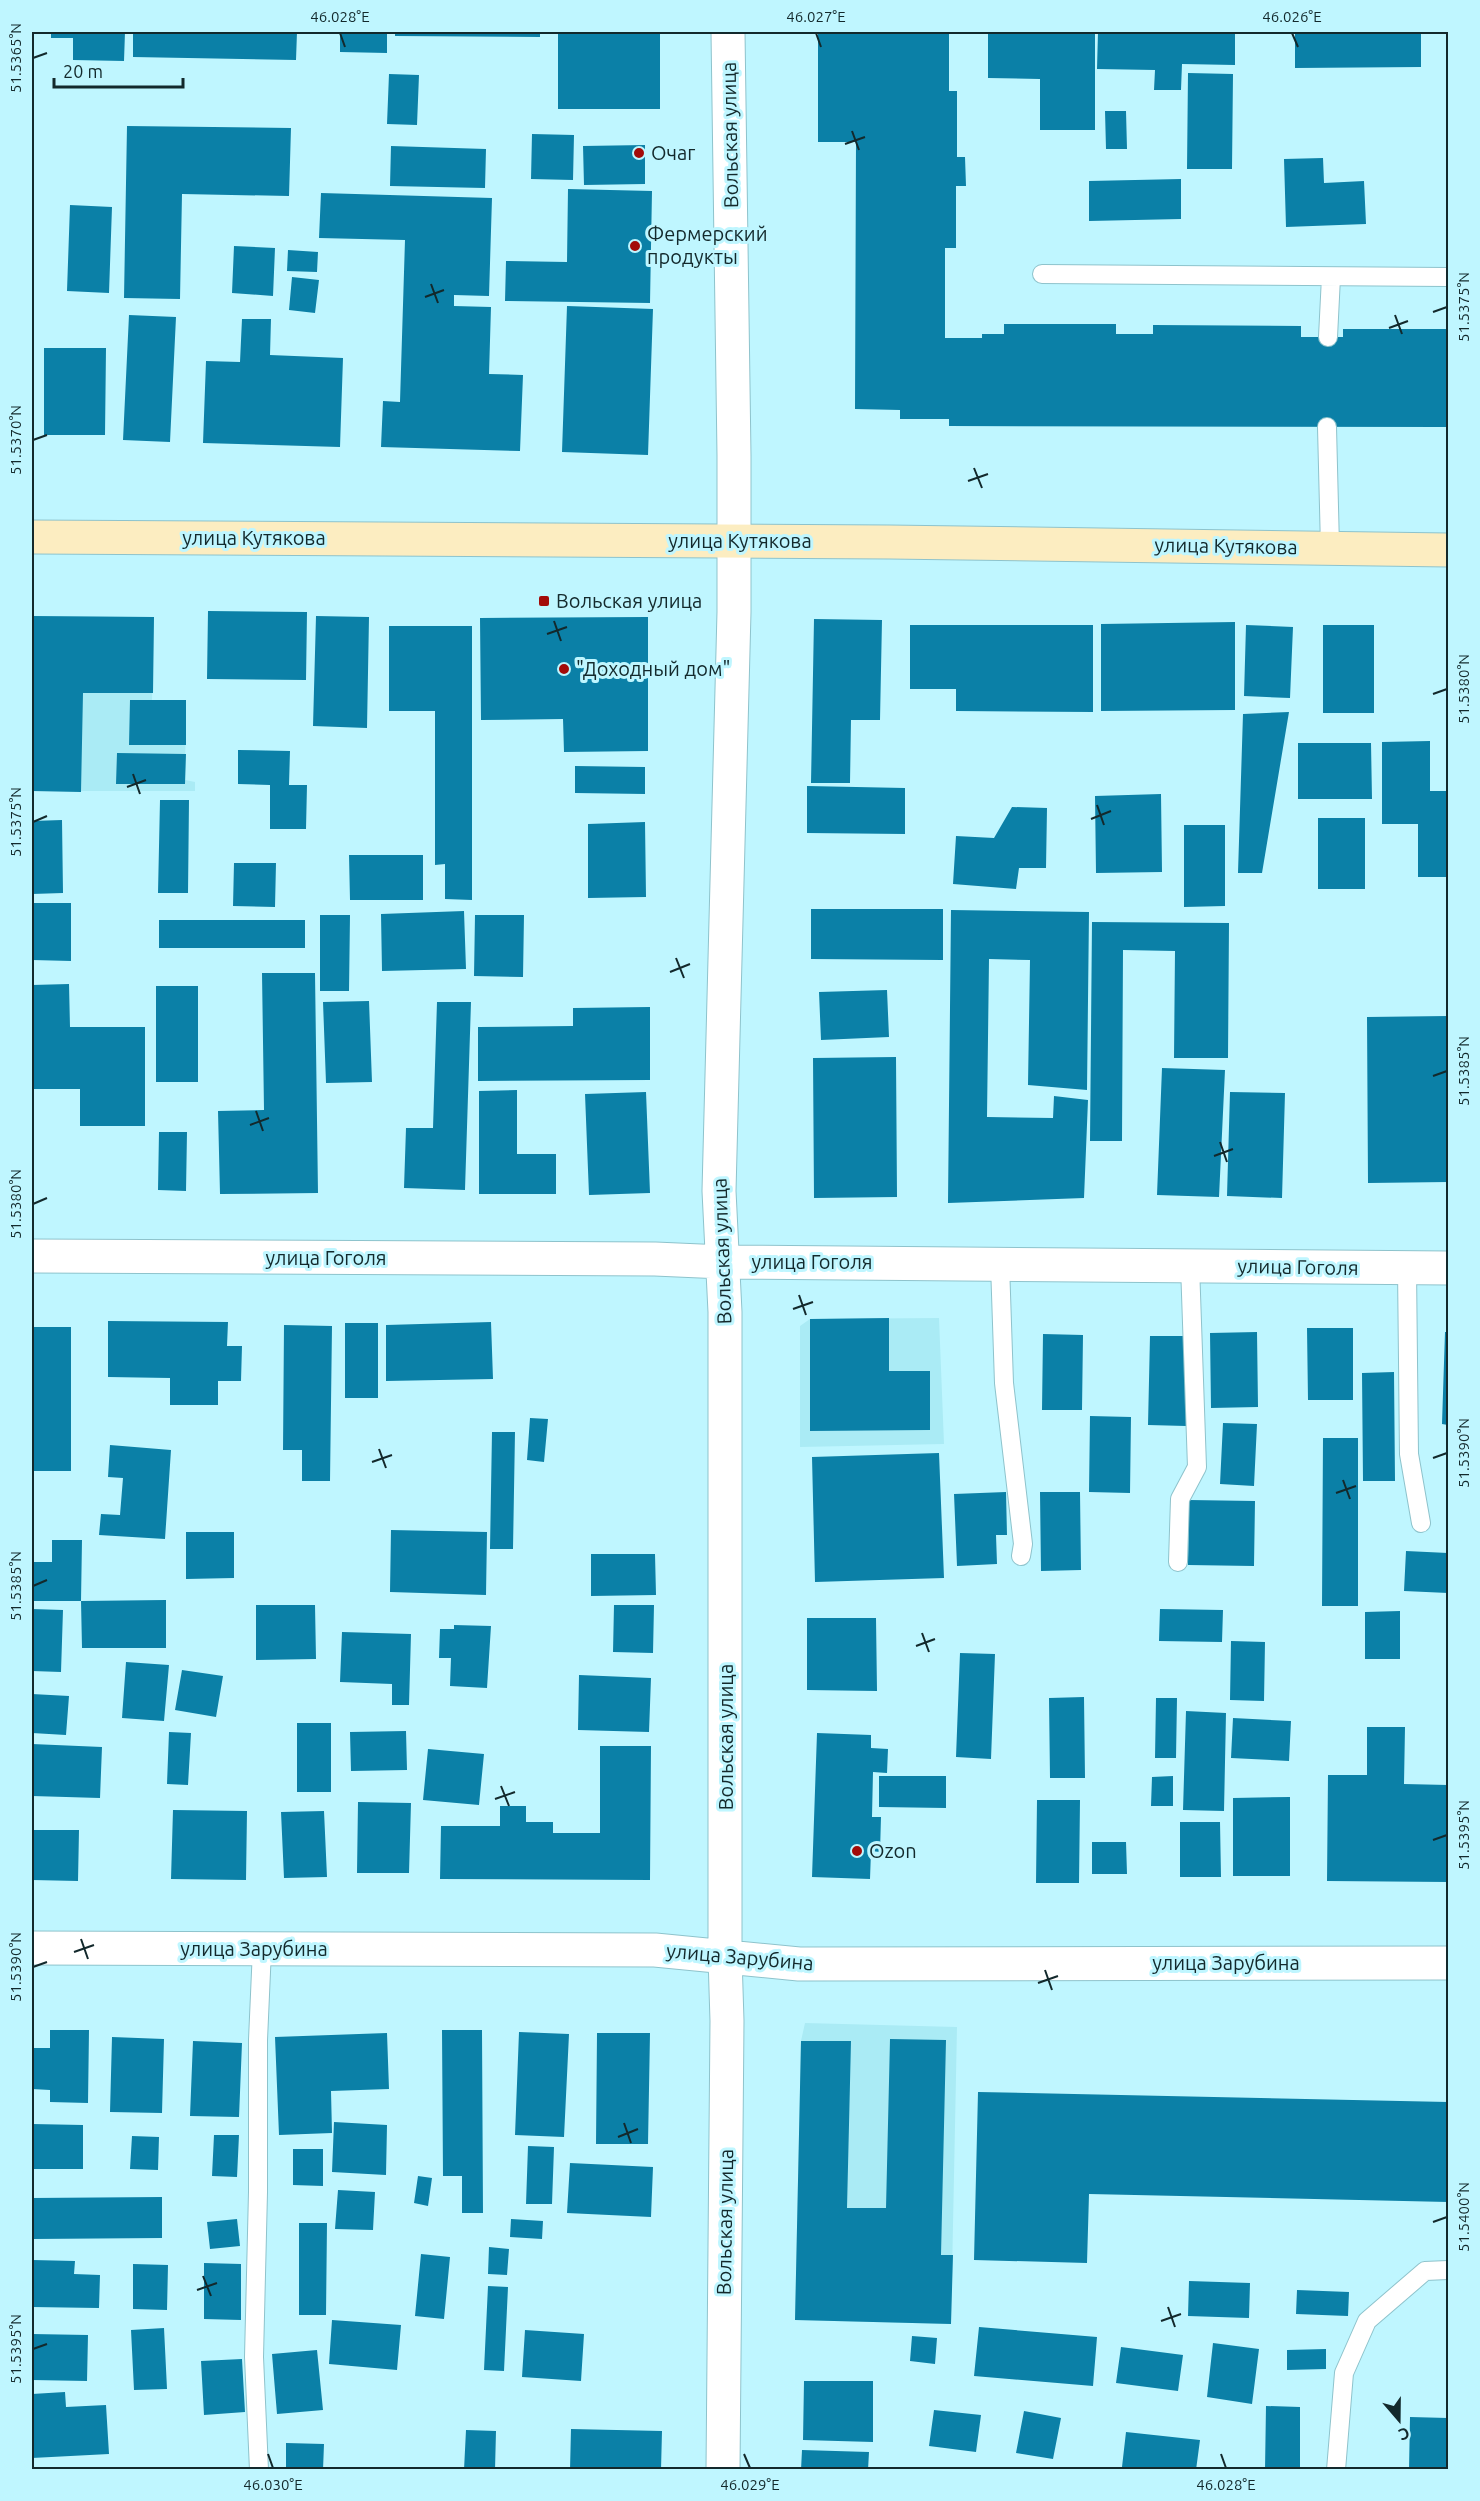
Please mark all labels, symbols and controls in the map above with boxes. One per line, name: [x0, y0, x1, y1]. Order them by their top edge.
text: 46.028°E: [310, 8, 370, 25]
text: 46.027°E: [786, 8, 846, 25]
text: 46.026°E: [1262, 8, 1322, 25]
text: 51.5365°N: [7, 23, 24, 93]
scale bar: [54, 51, 183, 89]
text: 20 m: [63, 61, 103, 81]
street label: Вольская улица: [717, 62, 742, 208]
place label: Очаг: [651, 141, 695, 164]
marker: Очаг: [632, 146, 646, 160]
place label: Фермерский продукты: [647, 222, 768, 268]
marker: Фермерский продукты: [628, 239, 642, 253]
text: 51.5375°N: [1455, 272, 1472, 342]
text: 51.5370°N: [7, 405, 24, 475]
street label: улица Кутякова: [182, 526, 326, 549]
street label: улица Кутякова: [668, 529, 812, 552]
street label: улица Кутякова: [1154, 533, 1298, 558]
place label: Вольская улица: [556, 589, 702, 612]
marker: Вольская улица: [537, 594, 551, 608]
text: 51.5380°N: [1455, 654, 1472, 724]
place label: "Доходный дом": [576, 657, 730, 680]
marker: "Доходный дом": [557, 662, 571, 676]
text: 51.5375°N: [7, 787, 24, 857]
text: 51.5385°N: [1455, 1036, 1472, 1106]
text: 51.5380°N: [7, 1169, 24, 1239]
street label: Вольская улица: [707, 1177, 736, 1325]
street label: улица Гоголя: [265, 1246, 387, 1269]
street label: улица Гоголя: [751, 1250, 873, 1273]
street label: улица Гоголя: [1237, 1254, 1359, 1279]
text: 51.5390°N: [1455, 1418, 1472, 1488]
text: 51.5385°N: [7, 1551, 24, 1621]
street label: Вольская улица: [714, 1664, 737, 1810]
text: 51.5395°N: [1455, 1800, 1472, 1870]
place label: Ozon: [869, 1839, 917, 1862]
marker: Ozon: [850, 1844, 864, 1858]
text: 51.5390°N: [7, 1932, 24, 2002]
street label: улица Зарубина: [180, 1937, 328, 1960]
street label: улица Зарубина: [665, 1939, 815, 1974]
street label: улица Зарубина: [1152, 1951, 1300, 1974]
street label: Вольская улица: [712, 2149, 737, 2295]
text: 51.5400°N: [1455, 2182, 1472, 2252]
text: 51.5395°N: [7, 2314, 24, 2384]
north arrow: [1369, 2390, 1429, 2450]
text: С: [1396, 2424, 1412, 2444]
text: 46.030°E: [243, 2476, 303, 2493]
text: 46.029°E: [720, 2476, 780, 2493]
text: 46.028°E: [1196, 2476, 1256, 2493]

